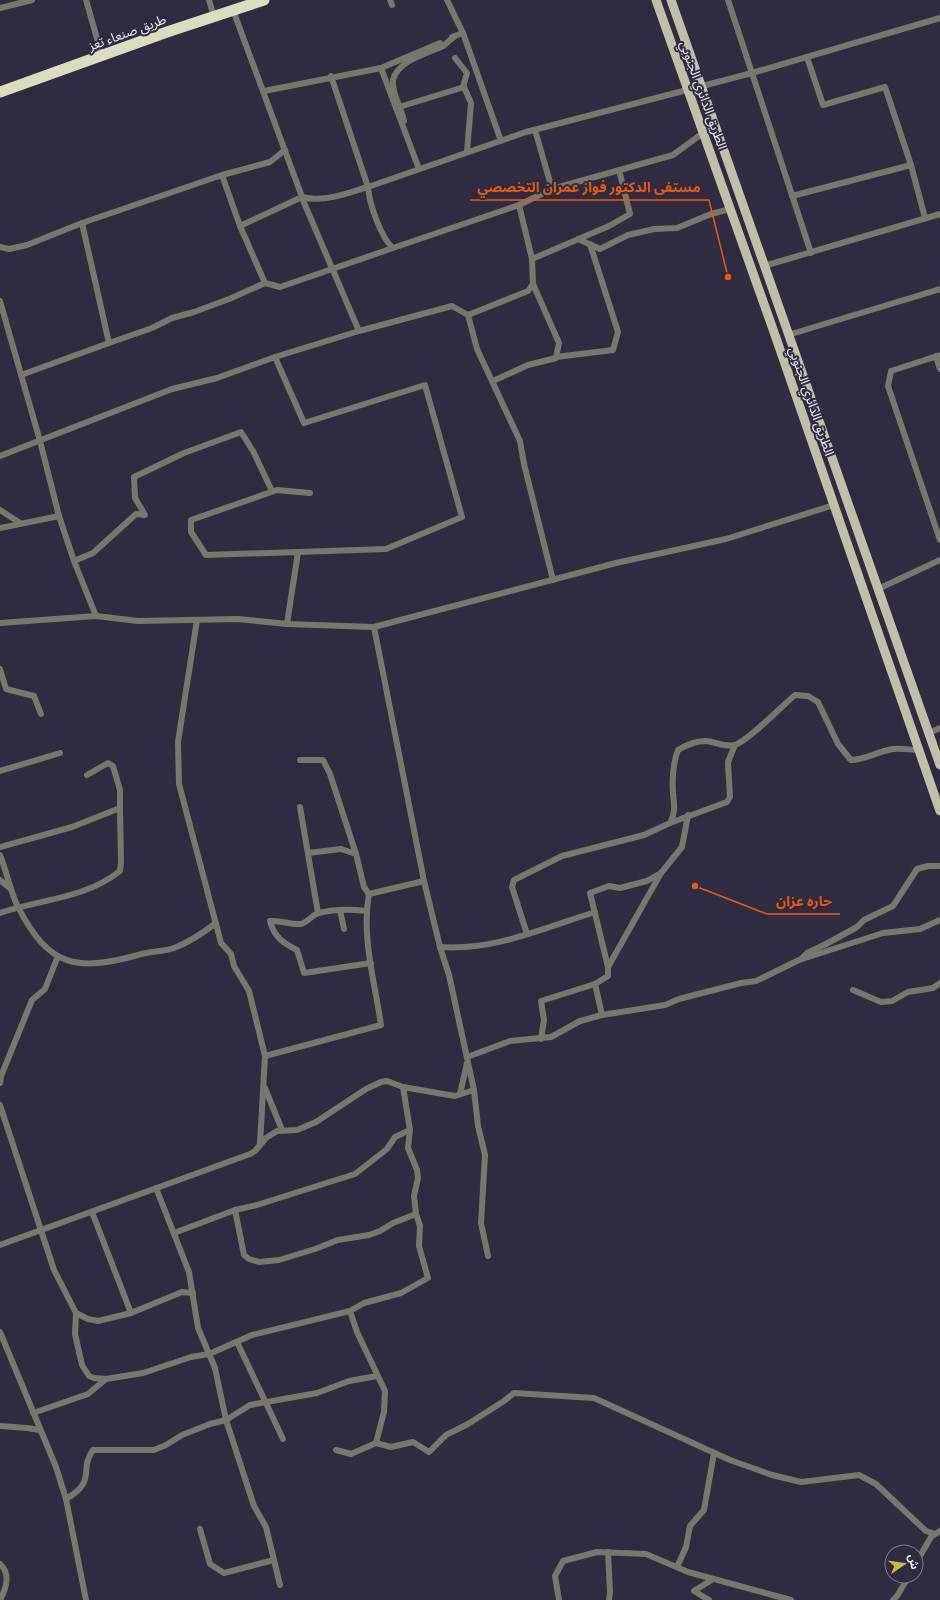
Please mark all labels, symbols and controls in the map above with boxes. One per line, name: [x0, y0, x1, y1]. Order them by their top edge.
street label: طريق صنعاء تعز: [85, 10, 169, 55]
street label: الطريق الدائري الجنوبي: [674, 39, 731, 152]
callout: مستفى الدكتور فواز عمران التخصصي: [470, 174, 709, 200]
text: مستفى الدكتور فواز عمران التخصصي: [477, 178, 701, 198]
street label: الطريق الدائري الجنوبي: [783, 344, 838, 459]
callout: حاره عزان: [767, 888, 840, 914]
text: حاره عزان: [776, 892, 832, 910]
north arrow: [884, 1544, 924, 1584]
text: ش: [905, 1553, 922, 1571]

